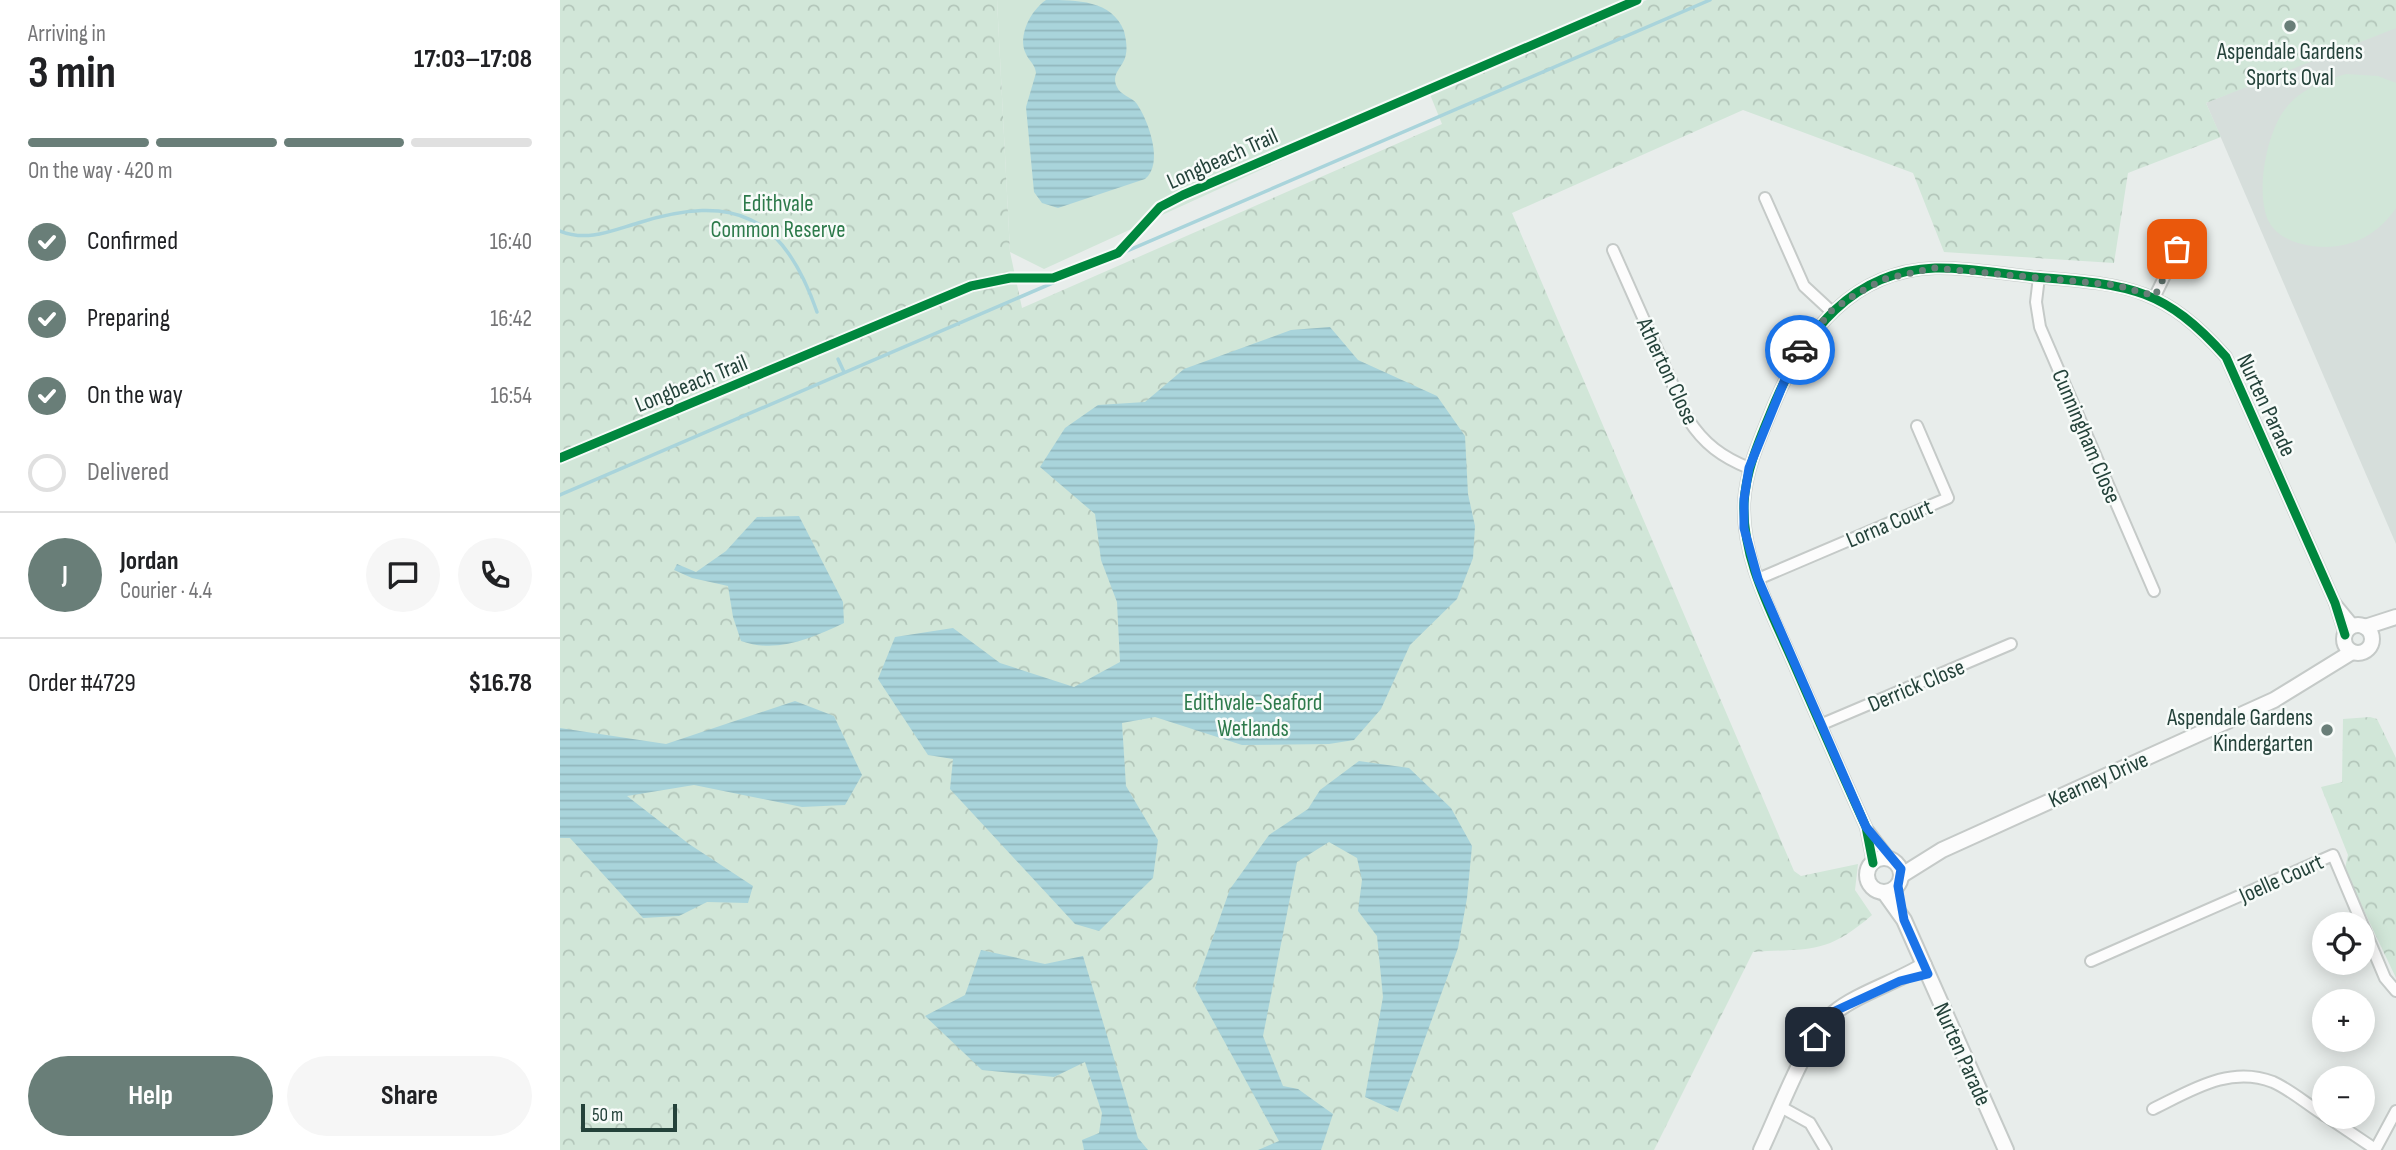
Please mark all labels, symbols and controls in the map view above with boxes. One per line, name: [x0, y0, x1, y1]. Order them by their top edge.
marker: Aspendale Gardens Sports Oval: [2282, 18, 2298, 34]
text: Arriving in: [28, 20, 106, 48]
place label: Aspendale Gardens Sports Oval: [2216, 38, 2363, 92]
text: 17:03–17:08: [414, 44, 532, 75]
text: 3 min: [28, 46, 116, 101]
street label: Longbeach Trail: [1163, 122, 1282, 196]
text: On the way · 420 m: [28, 157, 172, 185]
park label: Edithvale Common Reserve: [711, 190, 845, 244]
pin: [2147, 219, 2207, 279]
icon: check: [28, 223, 66, 261]
text: Confirmed: [87, 226, 178, 257]
text: 16:40: [490, 228, 532, 256]
icon: bag: [2158, 230, 2196, 268]
icon: check: [28, 300, 66, 338]
text: Preparing: [87, 303, 170, 334]
text: 16:42: [490, 305, 532, 333]
street label: Atherton Close: [1630, 312, 1704, 430]
courier: [1765, 315, 1835, 385]
icon: car: [1781, 331, 1819, 369]
street label: Longbeach Trail: [631, 349, 752, 419]
street label: Nurten Parade: [2230, 350, 2302, 461]
street label: Cunningham Close: [2045, 365, 2127, 508]
icon: check: [28, 377, 66, 415]
text: On the way: [87, 380, 183, 411]
text: 16:54: [491, 382, 532, 410]
text: Delivered: [87, 457, 169, 488]
street label: Lorna Court: [1842, 493, 1937, 555]
button: chat: [366, 538, 440, 612]
button: phone: [458, 538, 532, 612]
text: Jordan: [120, 546, 178, 577]
text: J: [62, 560, 68, 591]
text: Courier · 4.4: [120, 577, 212, 605]
street label: Derrick Close: [1864, 653, 1969, 719]
text: Order #4729: [28, 668, 136, 699]
text: $16.78: [468, 668, 532, 699]
park label: Edithvale-Seaford Wetlands: [1184, 689, 1322, 743]
place label: Aspendale Gardens Kindergarten: [2166, 704, 2313, 758]
marker: Aspendale Gardens Kindergarten: [2319, 722, 2335, 738]
street label: Kearney Drive: [2044, 745, 2153, 814]
street label: Joelle Court: [2234, 848, 2328, 910]
map controls: [2312, 912, 2375, 1129]
button: locate: [2312, 912, 2375, 975]
button: +: [2312, 989, 2375, 1052]
street label: Nurten Parade: [1927, 998, 1997, 1110]
pin: [1785, 1007, 1845, 1067]
icon: home: [1796, 1018, 1834, 1056]
button: Help: [28, 1056, 273, 1136]
button: Share: [287, 1056, 532, 1136]
button: −: [2312, 1066, 2375, 1129]
scale bar: [581, 1101, 677, 1133]
text: 50 m: [592, 1104, 623, 1127]

